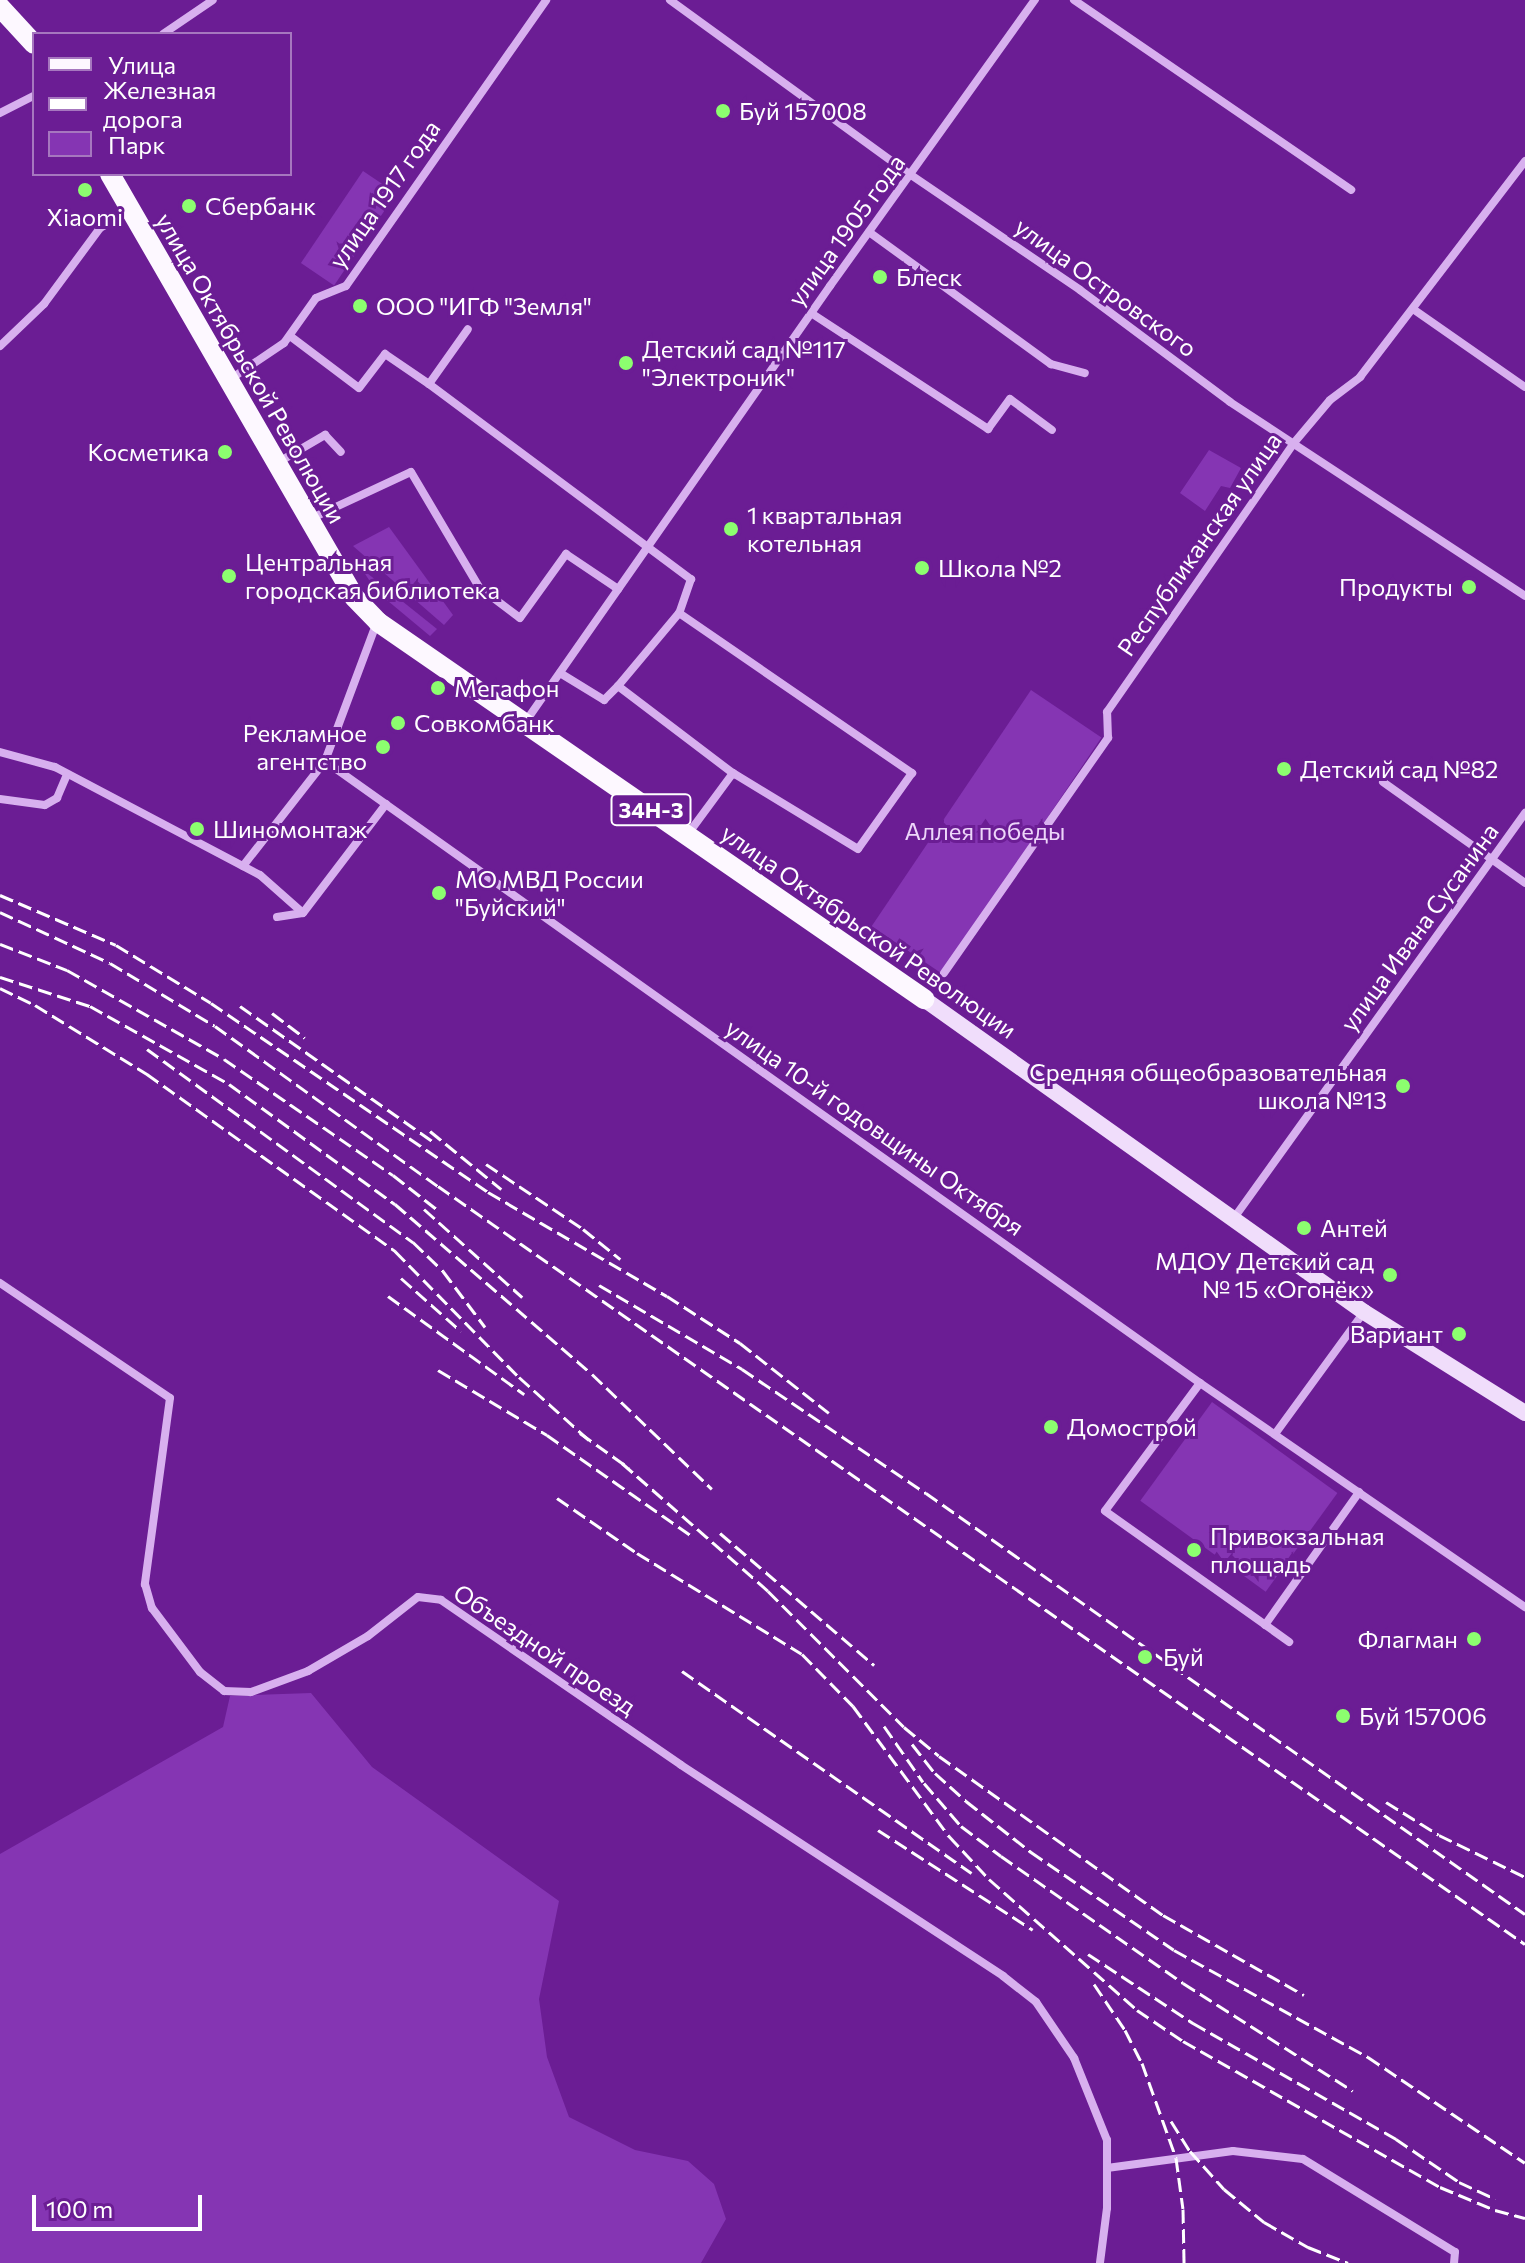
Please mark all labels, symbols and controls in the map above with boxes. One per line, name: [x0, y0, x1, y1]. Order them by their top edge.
legend: [32, 32, 292, 176]
text: Улица: [108, 50, 176, 79]
text: Железная дорога: [103, 75, 216, 133]
place label: Буй 157008: [739, 97, 867, 125]
marker: Буй 157008: [714, 102, 732, 120]
street label: улица 1917 года: [322, 115, 446, 273]
text: Парк: [108, 130, 165, 159]
street label: улица 1905 года: [781, 149, 911, 311]
marker: Xiaomi: [76, 181, 94, 199]
place label: Сбербанк: [205, 192, 316, 220]
marker: Сбербанк: [180, 197, 198, 215]
place label: Xiaomi: [47, 203, 123, 231]
street label: улица Октябрьской Революции: [150, 208, 352, 528]
street label: улица Островского: [1010, 211, 1202, 363]
place label: Блеск: [896, 263, 962, 291]
marker: Блеск: [871, 268, 889, 286]
place label: ООО "ИГФ "Земля": [376, 292, 592, 320]
marker: ООО "ИГФ "Земля": [351, 297, 369, 315]
place label: Детский сад №117 "Электроник": [642, 335, 846, 391]
marker: Детский сад №117 "Электроник": [617, 354, 635, 372]
street label: Республиканская улица: [1111, 427, 1287, 661]
place label: Косметика: [88, 438, 209, 466]
marker: Косметика: [216, 443, 234, 461]
place label: 1 квартальная котельная: [747, 501, 902, 557]
marker: 1 квартальная котельная: [722, 520, 740, 538]
place label: Центральная городская библиотека: [245, 548, 500, 604]
place label: Школа №2: [938, 554, 1062, 582]
marker: Школа №2: [913, 559, 931, 577]
marker: Центральная городская библиотека: [220, 567, 238, 585]
place label: Продукты: [1339, 573, 1453, 601]
marker: Продукты: [1460, 578, 1478, 596]
place label: Мегафон: [454, 674, 559, 702]
marker: Мегафон: [429, 679, 447, 697]
place label: Совкомбанк: [414, 709, 555, 737]
marker: Совкомбанк: [389, 714, 407, 732]
place label: Рекламное агентство: [243, 719, 367, 775]
marker: Рекламное агентство: [374, 738, 392, 756]
place label: Детский сад №82: [1300, 755, 1498, 783]
marker: Детский сад №82: [1275, 760, 1293, 778]
road number: 34Н-3: [609, 792, 693, 828]
place label: Шиномонтаж: [213, 815, 368, 843]
park label: Аллея победы: [905, 817, 1065, 845]
street label: улица Ивана Сусанина: [1334, 817, 1504, 1037]
street label: улица Октябрьской Революции: [716, 818, 1022, 1044]
marker: Шиномонтаж: [188, 820, 206, 838]
place label: МО МВД России "Буйский": [455, 865, 644, 921]
marker: МО МВД России "Буйский": [430, 884, 448, 902]
street label: улица 10-й годовщины Октября: [720, 1013, 1030, 1241]
place label: Средняя общеобразовательная школа №13: [1029, 1058, 1387, 1114]
marker: Средняя общеобразовательная школа №13: [1394, 1077, 1412, 1095]
place label: Антей: [1320, 1214, 1388, 1242]
marker: Антей: [1295, 1219, 1313, 1237]
place label: МДОУ Детский сад № 15 «Огонёк»: [1155, 1247, 1374, 1303]
marker: МДОУ Детский сад № 15 «Огонёк»: [1381, 1266, 1399, 1284]
place label: Вариант: [1350, 1320, 1443, 1348]
marker: Вариант: [1450, 1325, 1468, 1343]
place label: Домострой: [1067, 1413, 1197, 1441]
marker: Домострой: [1042, 1418, 1060, 1436]
place label: Привокзальная площадь: [1210, 1522, 1385, 1578]
marker: Привокзальная площадь: [1185, 1541, 1203, 1559]
street label: Объездной проезд: [448, 1577, 642, 1721]
place label: Флагман: [1358, 1625, 1458, 1653]
marker: Флагман: [1465, 1630, 1483, 1648]
place label: Буй: [1163, 1643, 1204, 1671]
marker: Буй: [1134, 1646, 1156, 1668]
place label: Буй 157006: [1359, 1702, 1487, 1730]
marker: Буй 157006: [1334, 1707, 1352, 1725]
scale bar: [36, 2179, 206, 2229]
text: 100 m: [46, 2194, 113, 2223]

